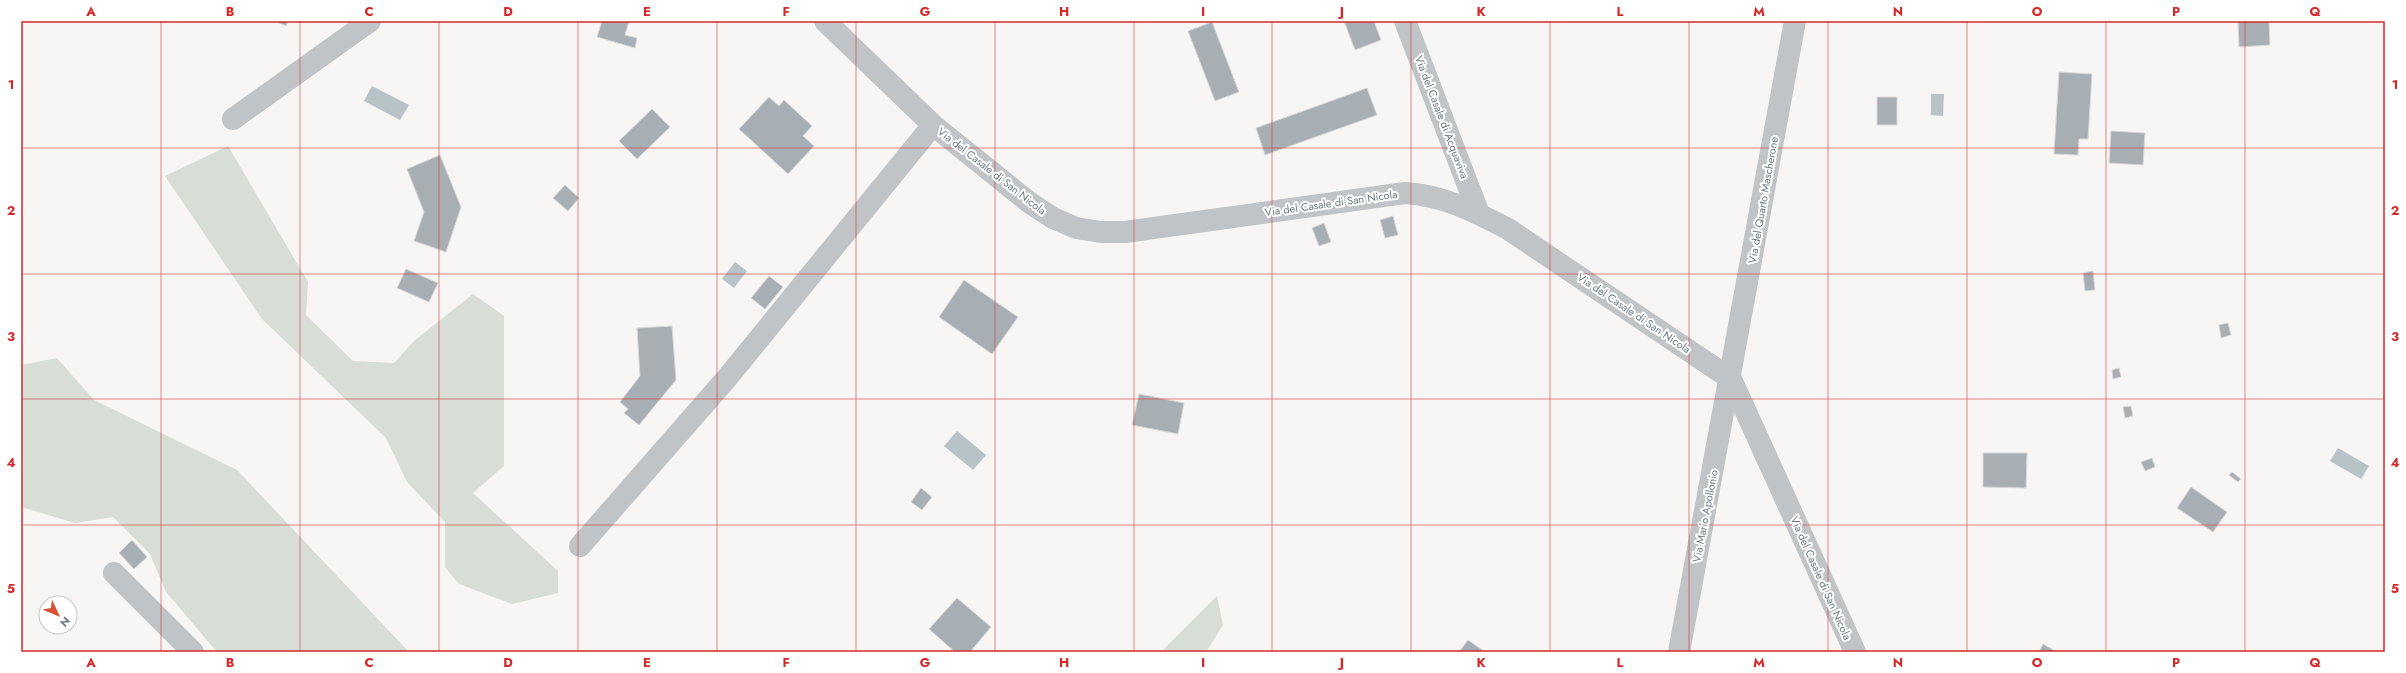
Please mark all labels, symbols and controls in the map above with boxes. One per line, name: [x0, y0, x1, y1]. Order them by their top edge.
text: A: [85, 2, 96, 21]
text: B: [226, 2, 235, 21]
text: C: [364, 2, 374, 21]
text: D: [503, 2, 513, 21]
text: E: [643, 2, 651, 21]
text: F: [782, 2, 790, 21]
text: G: [920, 2, 931, 21]
text: H: [1059, 2, 1069, 21]
text: I: [1201, 2, 1205, 21]
text: J: [1337, 2, 1344, 21]
text: K: [1476, 2, 1486, 21]
text: L: [1617, 2, 1624, 21]
text: M: [1753, 2, 1765, 21]
text: N: [1893, 2, 1903, 21]
text: O: [2032, 2, 2043, 21]
text: P: [2172, 2, 2180, 21]
text: Q: [2309, 2, 2321, 21]
street label: Via del Casale di Acquaviva: [1411, 53, 1473, 181]
text: 1: [8, 75, 14, 94]
text: 1: [2392, 75, 2398, 94]
street label: Via del Casale di San Nicola: [934, 123, 1050, 219]
street label: Via del Quarto Mascherone: [1744, 135, 1782, 265]
street label: Via del Casale di San Nicola: [1264, 186, 1398, 220]
text: 2: [7, 201, 15, 220]
text: 2: [2391, 201, 2399, 220]
street label: Via del Casale di San Nicola: [1574, 269, 1694, 357]
text: 3: [7, 327, 15, 346]
text: 3: [2391, 327, 2399, 346]
text: 4: [6, 453, 16, 472]
text: 4: [2390, 453, 2400, 472]
street label: Via Mario Apollonio: [1688, 468, 1722, 564]
street label: Via del Casale di San Nicola: [1786, 514, 1856, 642]
text: 5: [7, 579, 15, 598]
text: 5: [2391, 579, 2399, 598]
north arrow: [38, 595, 78, 635]
text: N: [56, 613, 74, 631]
text: A: [85, 653, 96, 672]
text: B: [226, 653, 235, 672]
text: C: [364, 653, 374, 672]
text: D: [503, 653, 513, 672]
text: E: [643, 653, 651, 672]
text: F: [782, 653, 790, 672]
text: G: [920, 653, 931, 672]
text: H: [1059, 653, 1069, 672]
text: I: [1201, 653, 1205, 672]
text: J: [1337, 653, 1344, 672]
text: K: [1476, 653, 1486, 672]
text: L: [1617, 653, 1624, 672]
text: M: [1753, 653, 1765, 672]
text: N: [1893, 653, 1903, 672]
text: O: [2032, 653, 2043, 672]
text: P: [2172, 653, 2180, 672]
text: Q: [2309, 653, 2321, 672]

